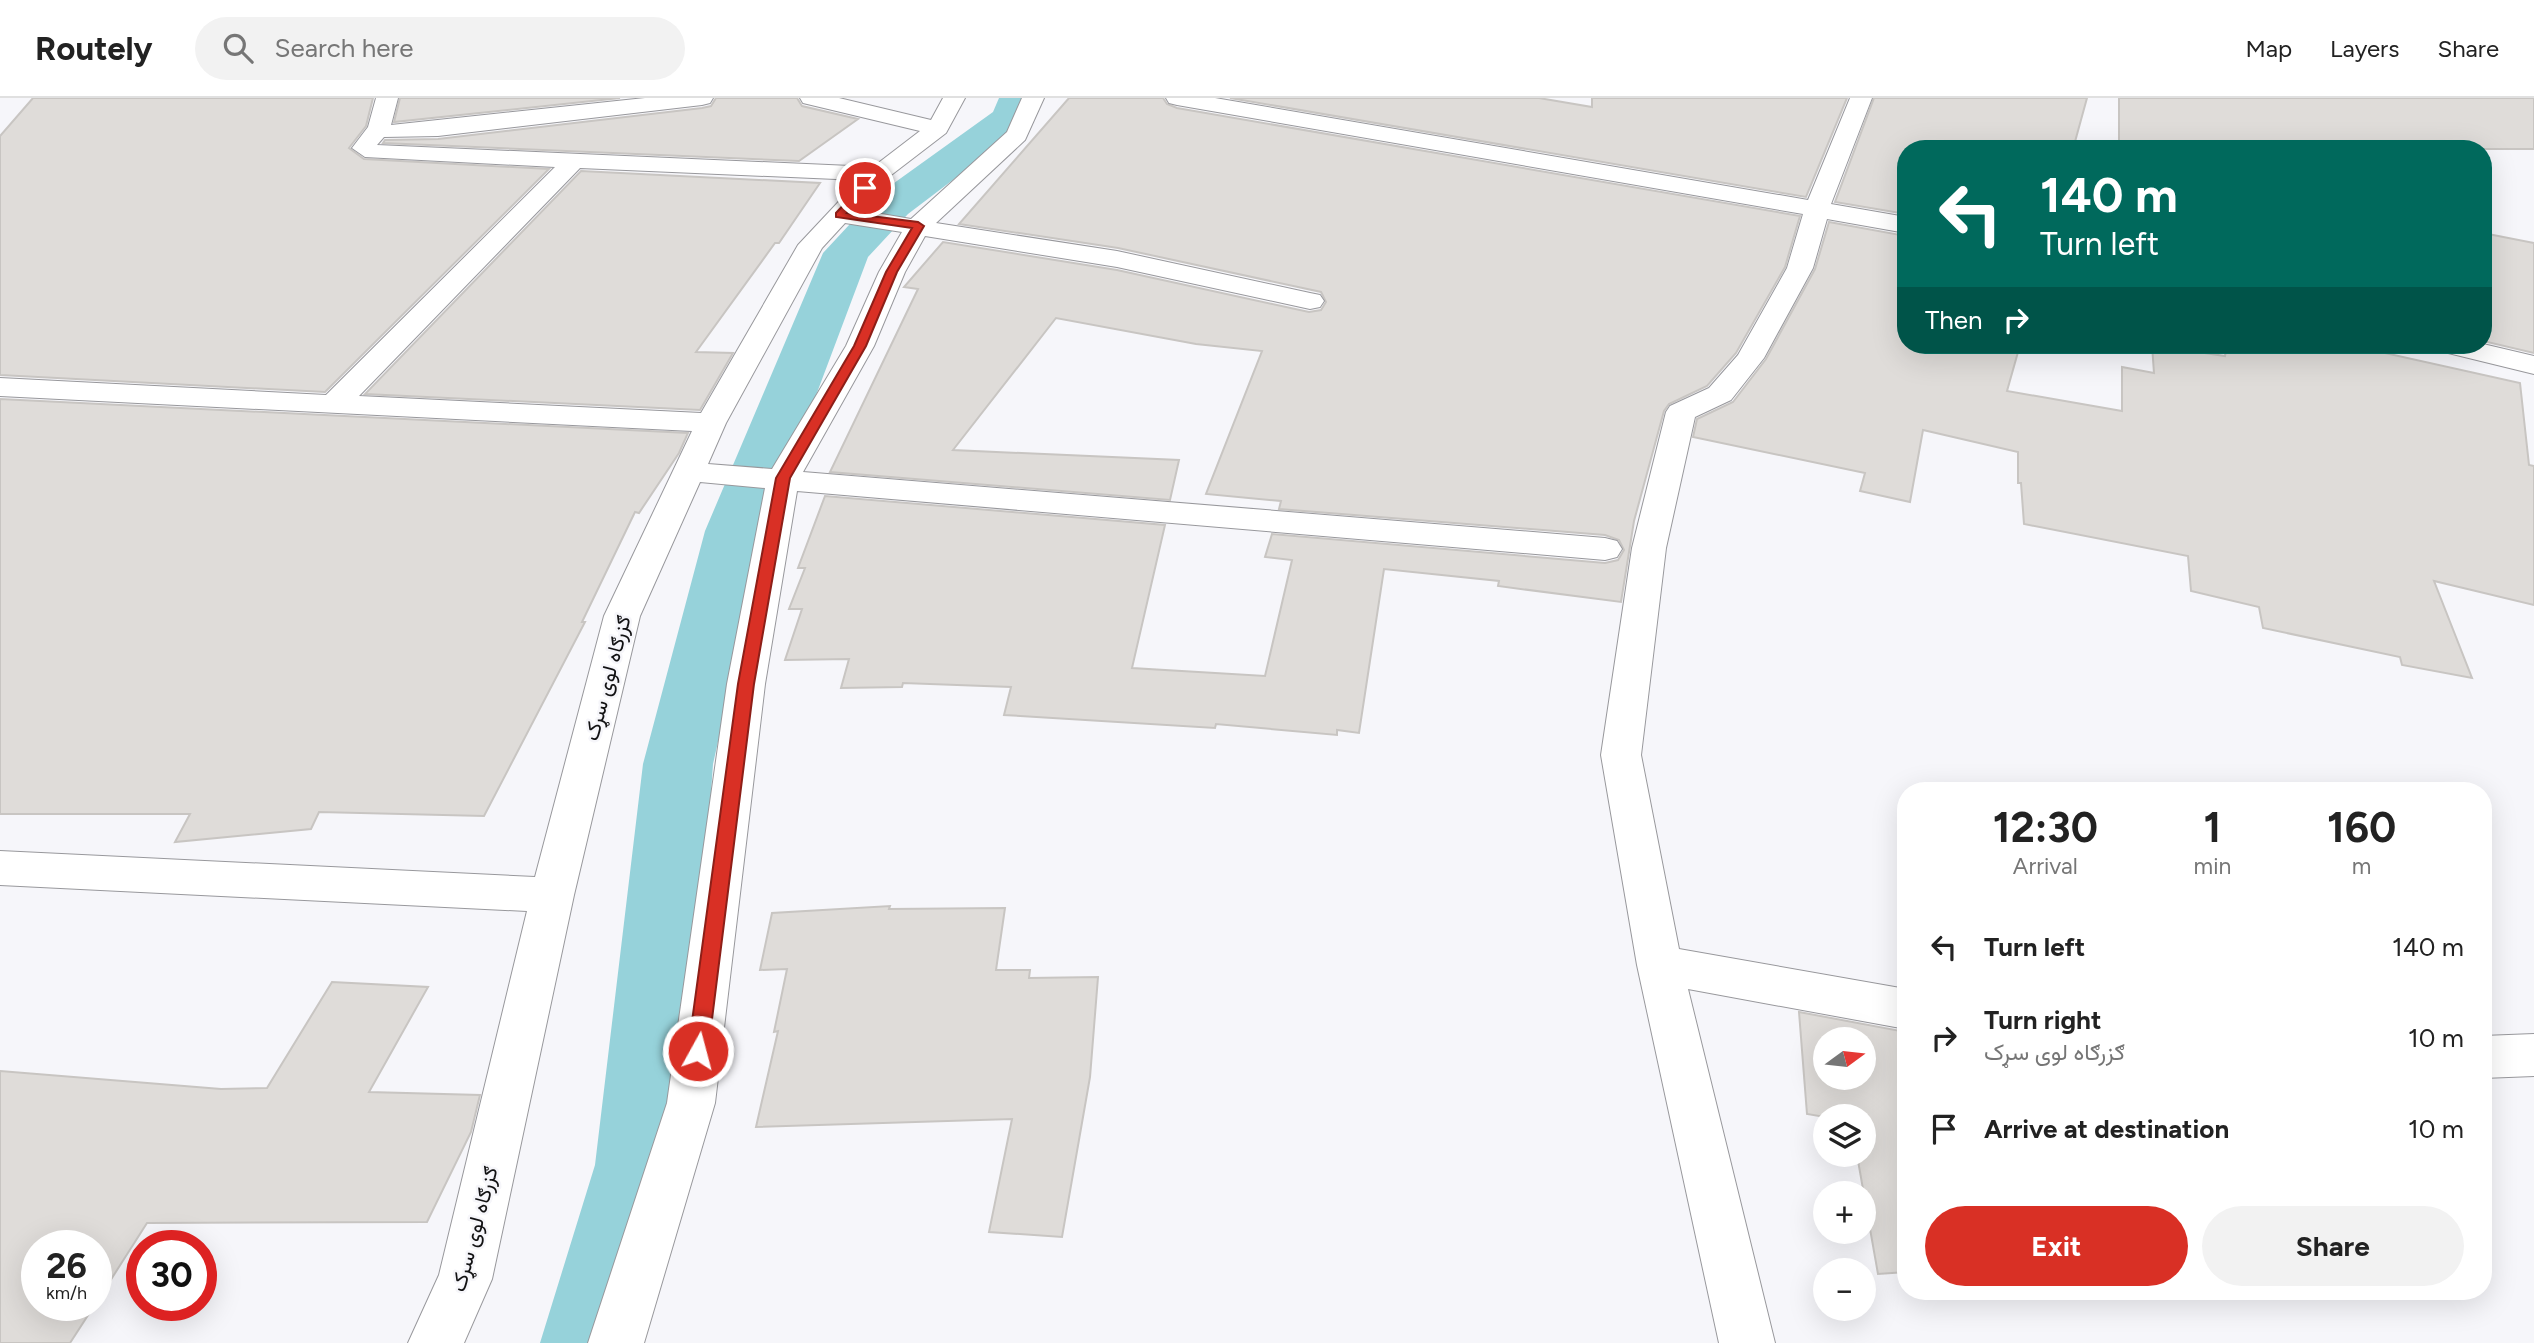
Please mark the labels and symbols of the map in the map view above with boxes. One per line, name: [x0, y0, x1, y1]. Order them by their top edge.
pin: [835, 158, 895, 218]
street label: ګزرګاه لوی سړک: [578, 613, 638, 744]
position arrow: [661, 1014, 735, 1088]
north arrow: [1813, 1027, 1876, 1090]
street label: ګزرګاه لوی سړک: [445, 1164, 505, 1295]
speed limit sign: 30: [126, 1230, 217, 1321]

